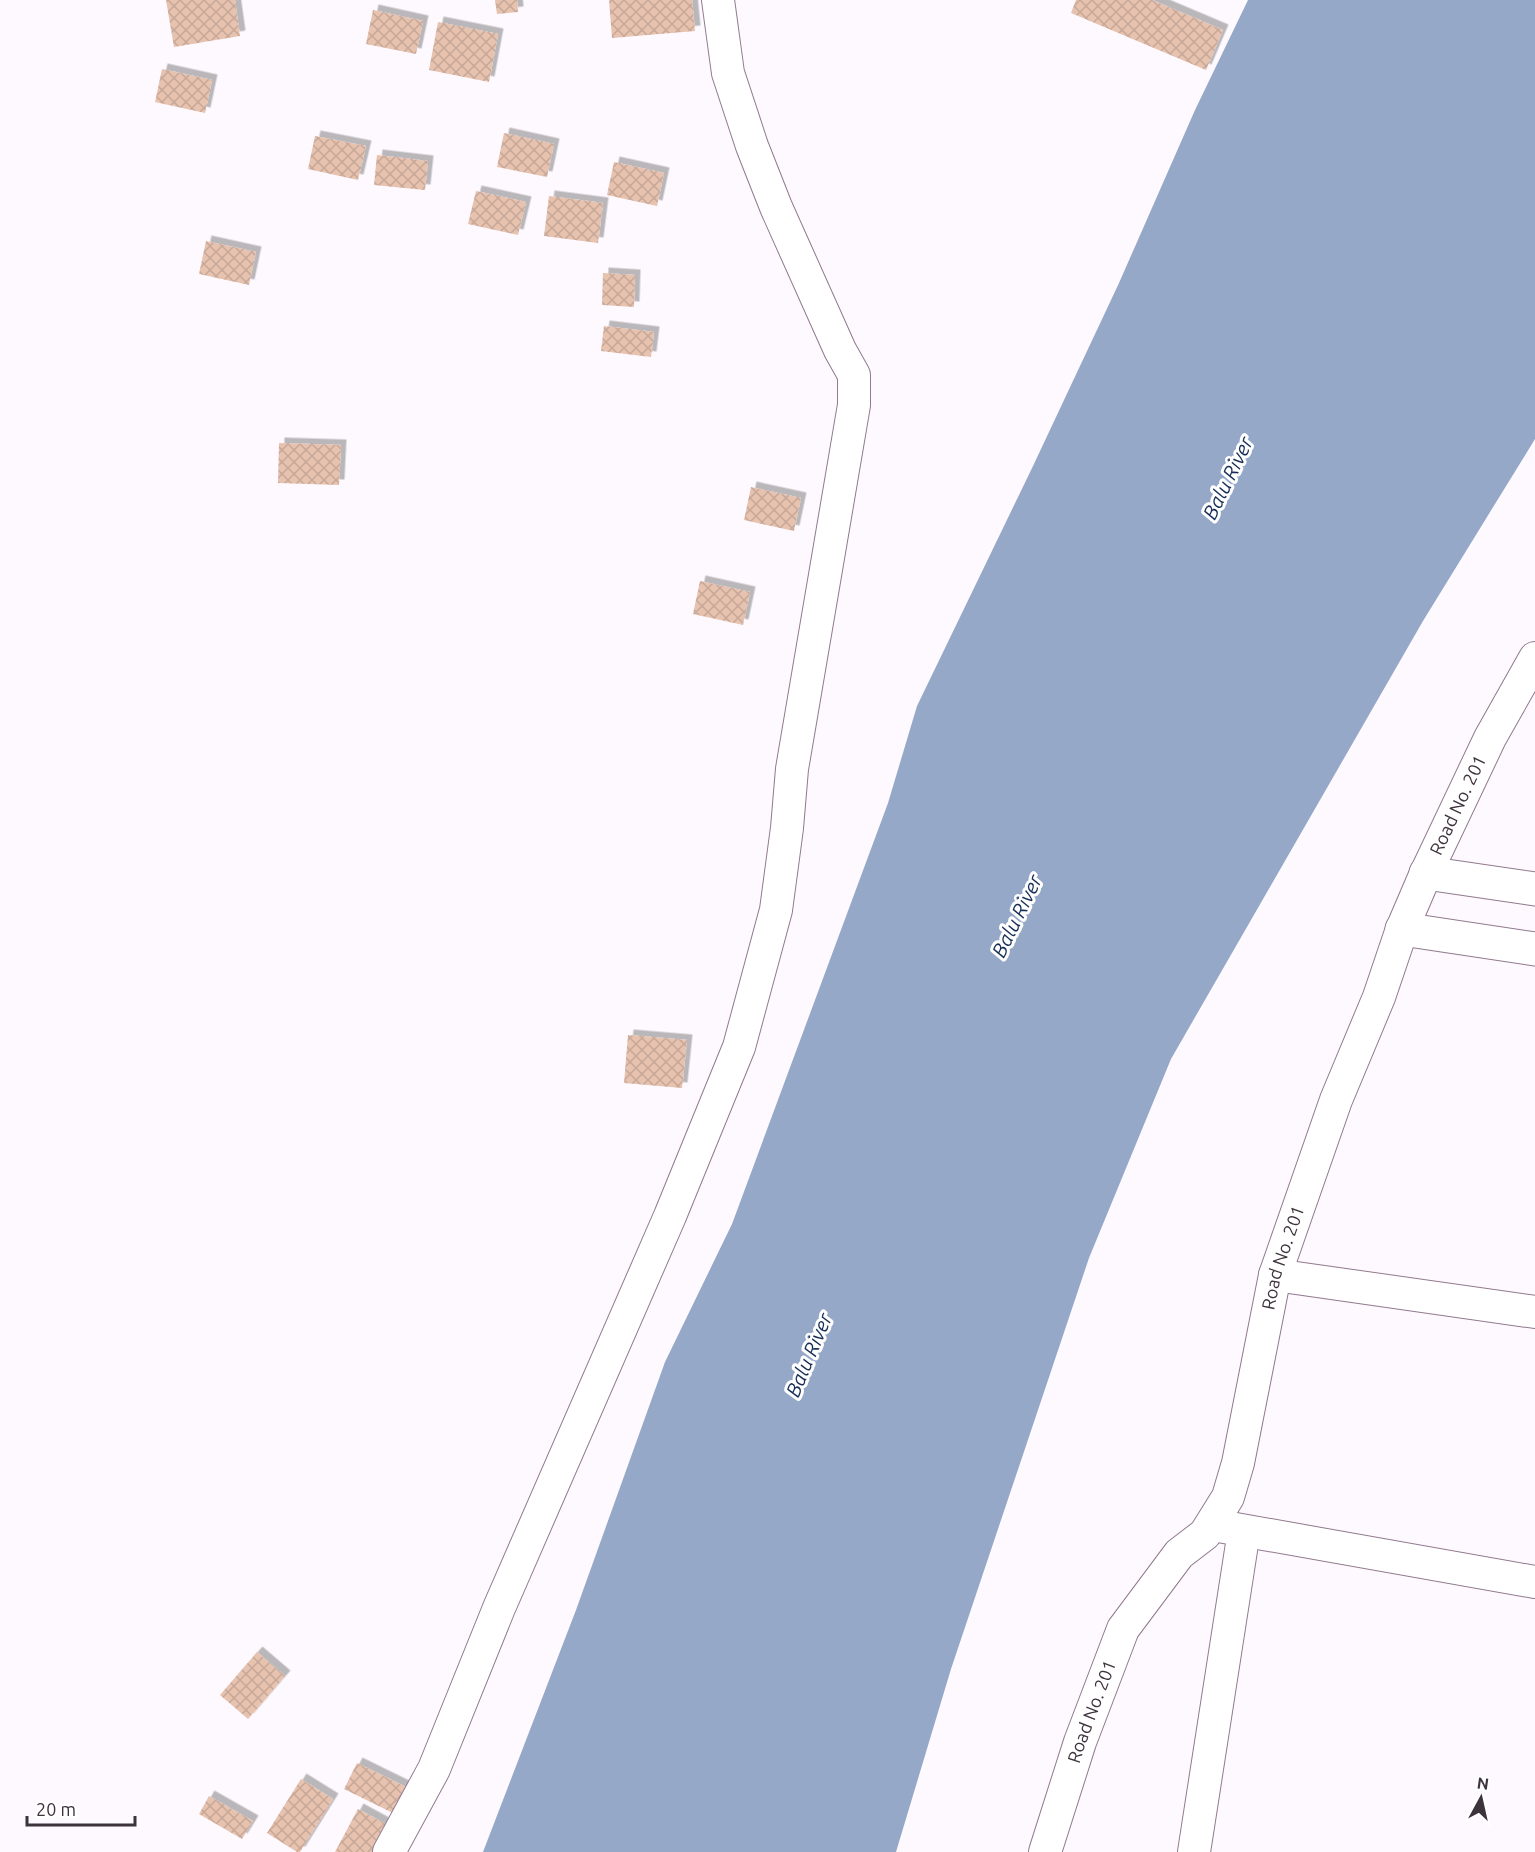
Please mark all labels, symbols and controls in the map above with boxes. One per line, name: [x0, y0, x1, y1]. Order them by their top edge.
water label: Balu River: [1198, 432, 1258, 523]
street label: Road No. 201: [1425, 752, 1489, 858]
water label: Balu River: [987, 870, 1047, 961]
street label: Road No. 201: [1257, 1203, 1307, 1311]
water label: Balu River: [781, 1308, 837, 1400]
street label: Road No. 201: [1063, 1657, 1119, 1765]
north arrow: [1451, 1768, 1511, 1828]
text: N: [1476, 1773, 1490, 1793]
scale bar: [27, 1789, 135, 1827]
text: 20 m: [36, 1799, 76, 1819]

